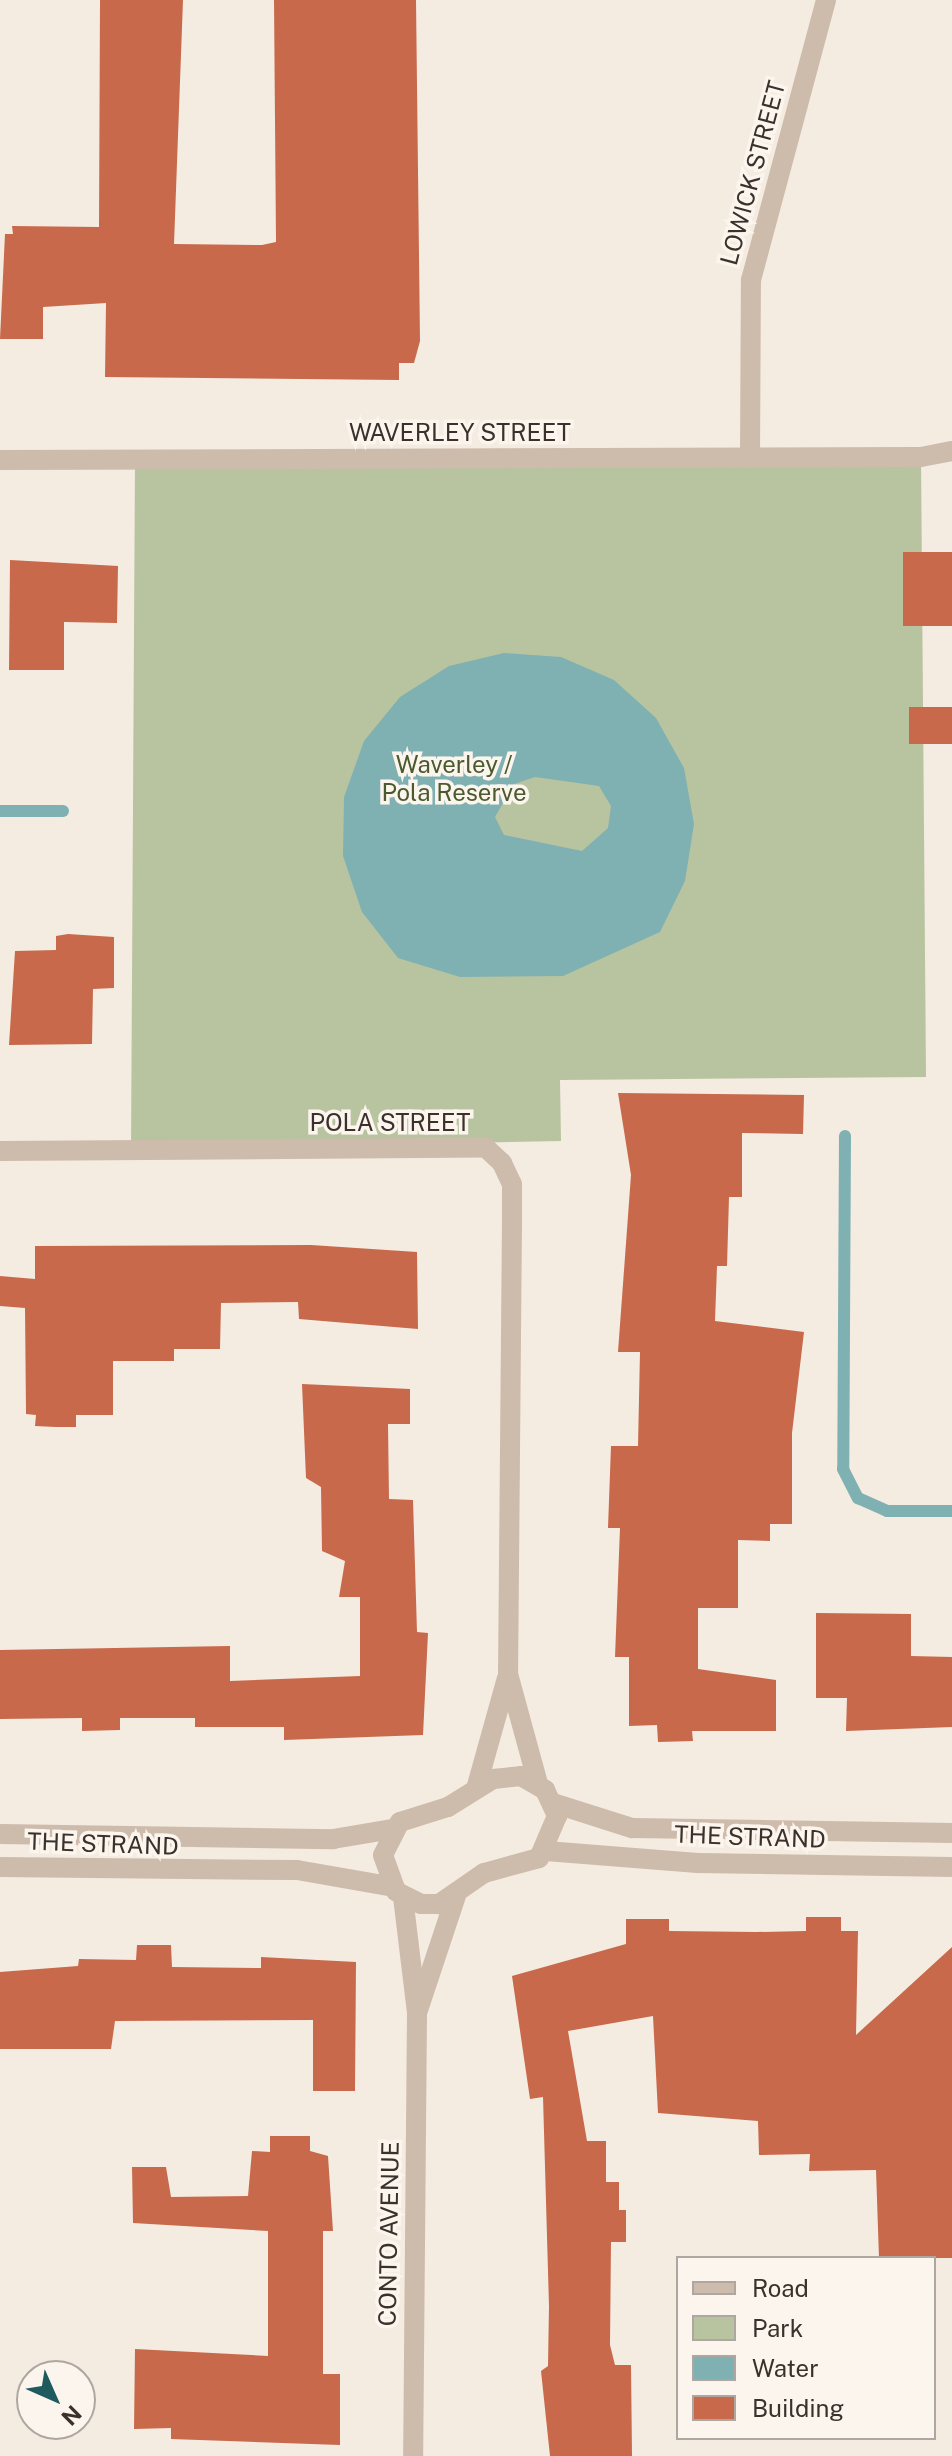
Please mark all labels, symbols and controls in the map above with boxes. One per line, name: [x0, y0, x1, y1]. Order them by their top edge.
street label: LOWICK STREET: [715, 78, 791, 268]
street label: WAVERLEY STREET: [349, 419, 571, 447]
park label: Waverley / Pola Reserve: [381, 751, 527, 807]
street label: POLA STREET: [310, 1109, 470, 1137]
street label: THE STRAND: [674, 1820, 826, 1854]
street label: THE STRAND: [27, 1827, 179, 1861]
street label: CONTO AVENUE: [373, 2141, 405, 2327]
legend: [676, 2256, 936, 2440]
text: Road: [752, 2274, 809, 2302]
text: Park: [752, 2314, 803, 2342]
text: Water: [752, 2354, 819, 2382]
north arrow: [16, 2360, 96, 2440]
text: Building: [752, 2394, 844, 2422]
text: N: [56, 2400, 87, 2431]

